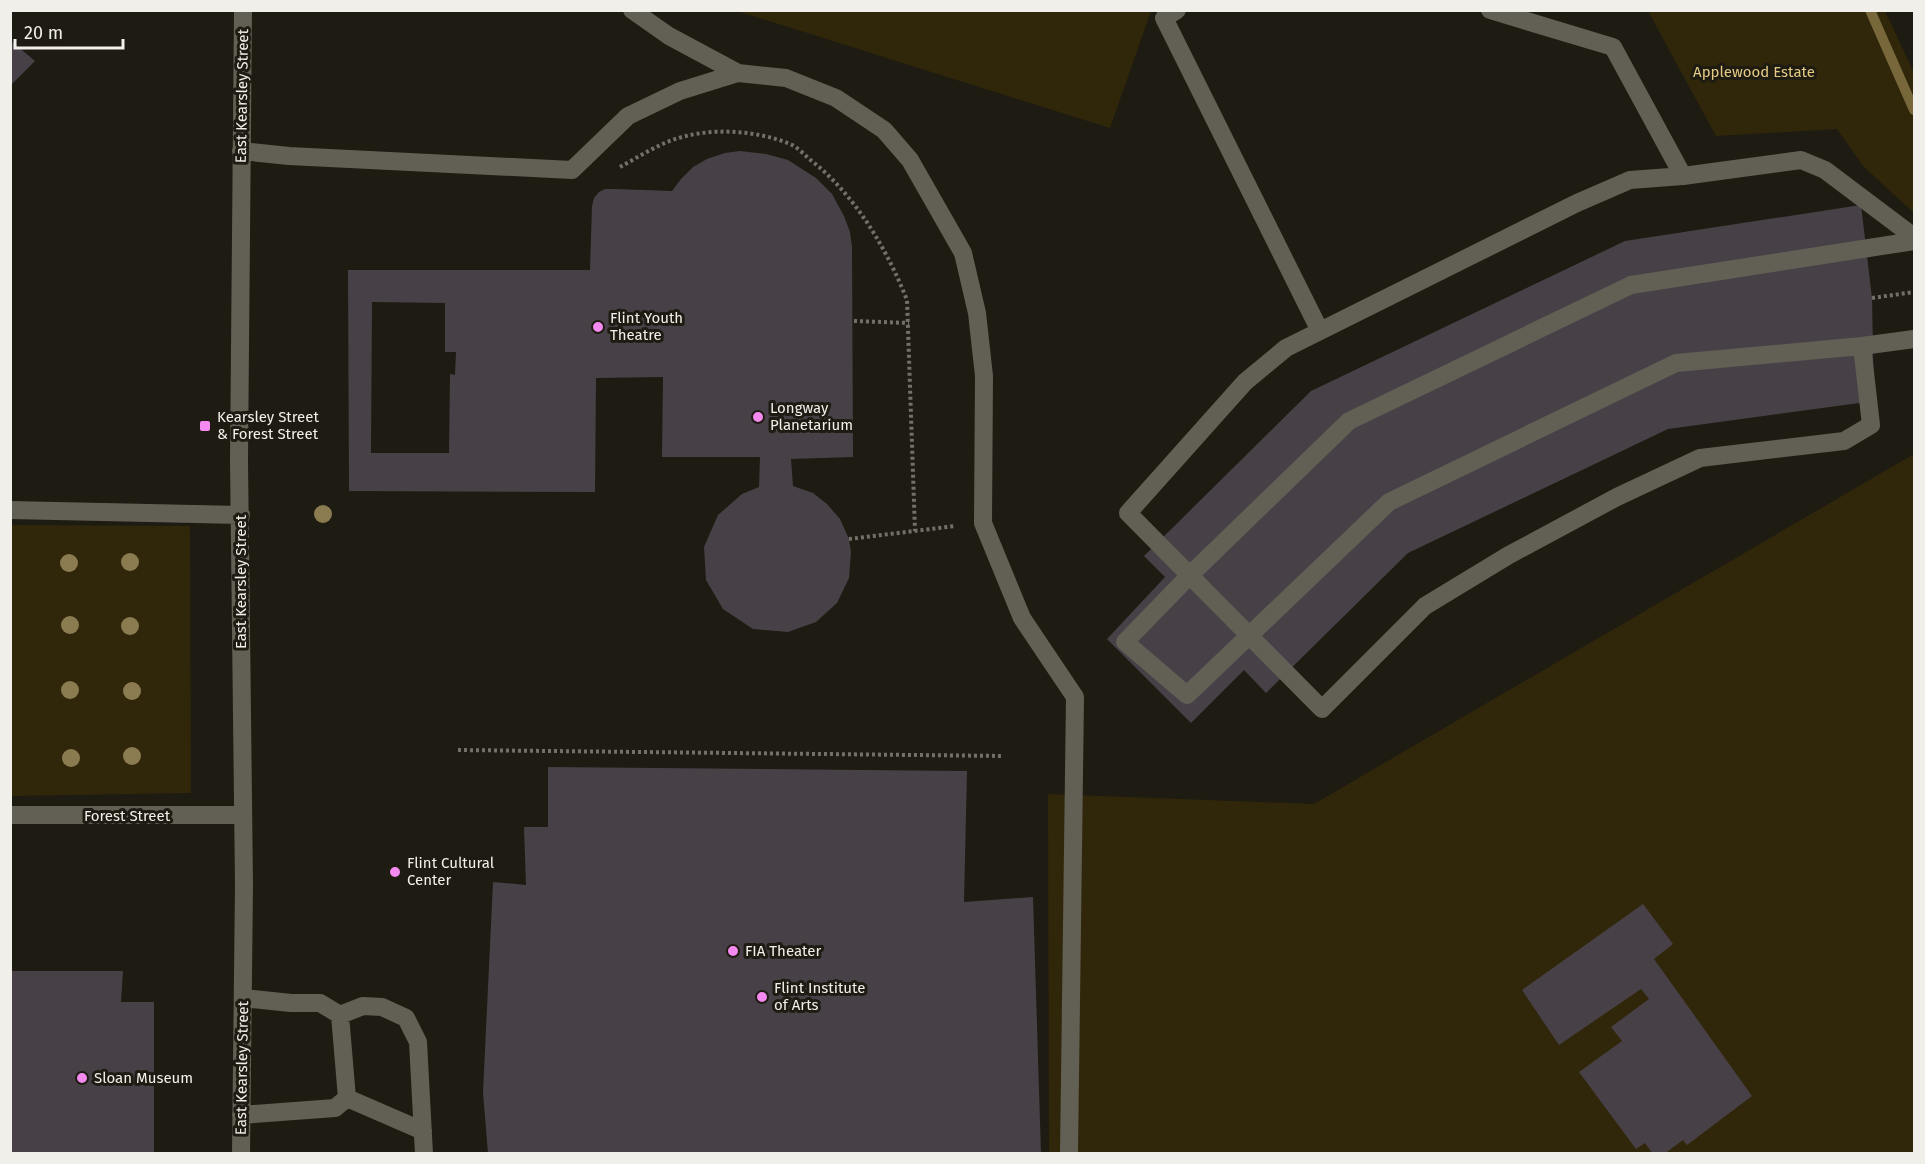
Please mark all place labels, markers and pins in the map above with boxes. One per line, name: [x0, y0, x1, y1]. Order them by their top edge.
place label: Flint Youth Theatre: [610, 309, 683, 344]
marker: Flint Youth Theatre: [591, 320, 605, 334]
place label: Longway Planetarium: [770, 399, 853, 434]
place label: Kearsley Street & Forest Street: [217, 408, 319, 443]
marker: Longway Planetarium: [751, 410, 765, 424]
marker: Kearsley Street & Forest Street: [198, 419, 212, 433]
place label: Flint Cultural Center: [407, 854, 495, 889]
marker: Flint Cultural Center: [388, 865, 402, 879]
place label: FIA Theater: [745, 942, 821, 960]
marker: FIA Theater: [726, 944, 740, 958]
place label: Flint Institute of Arts: [774, 979, 865, 1014]
marker: Flint Institute of Arts: [755, 990, 769, 1004]
place label: Sloan Museum: [94, 1069, 193, 1087]
marker: Sloan Museum: [75, 1071, 89, 1085]

